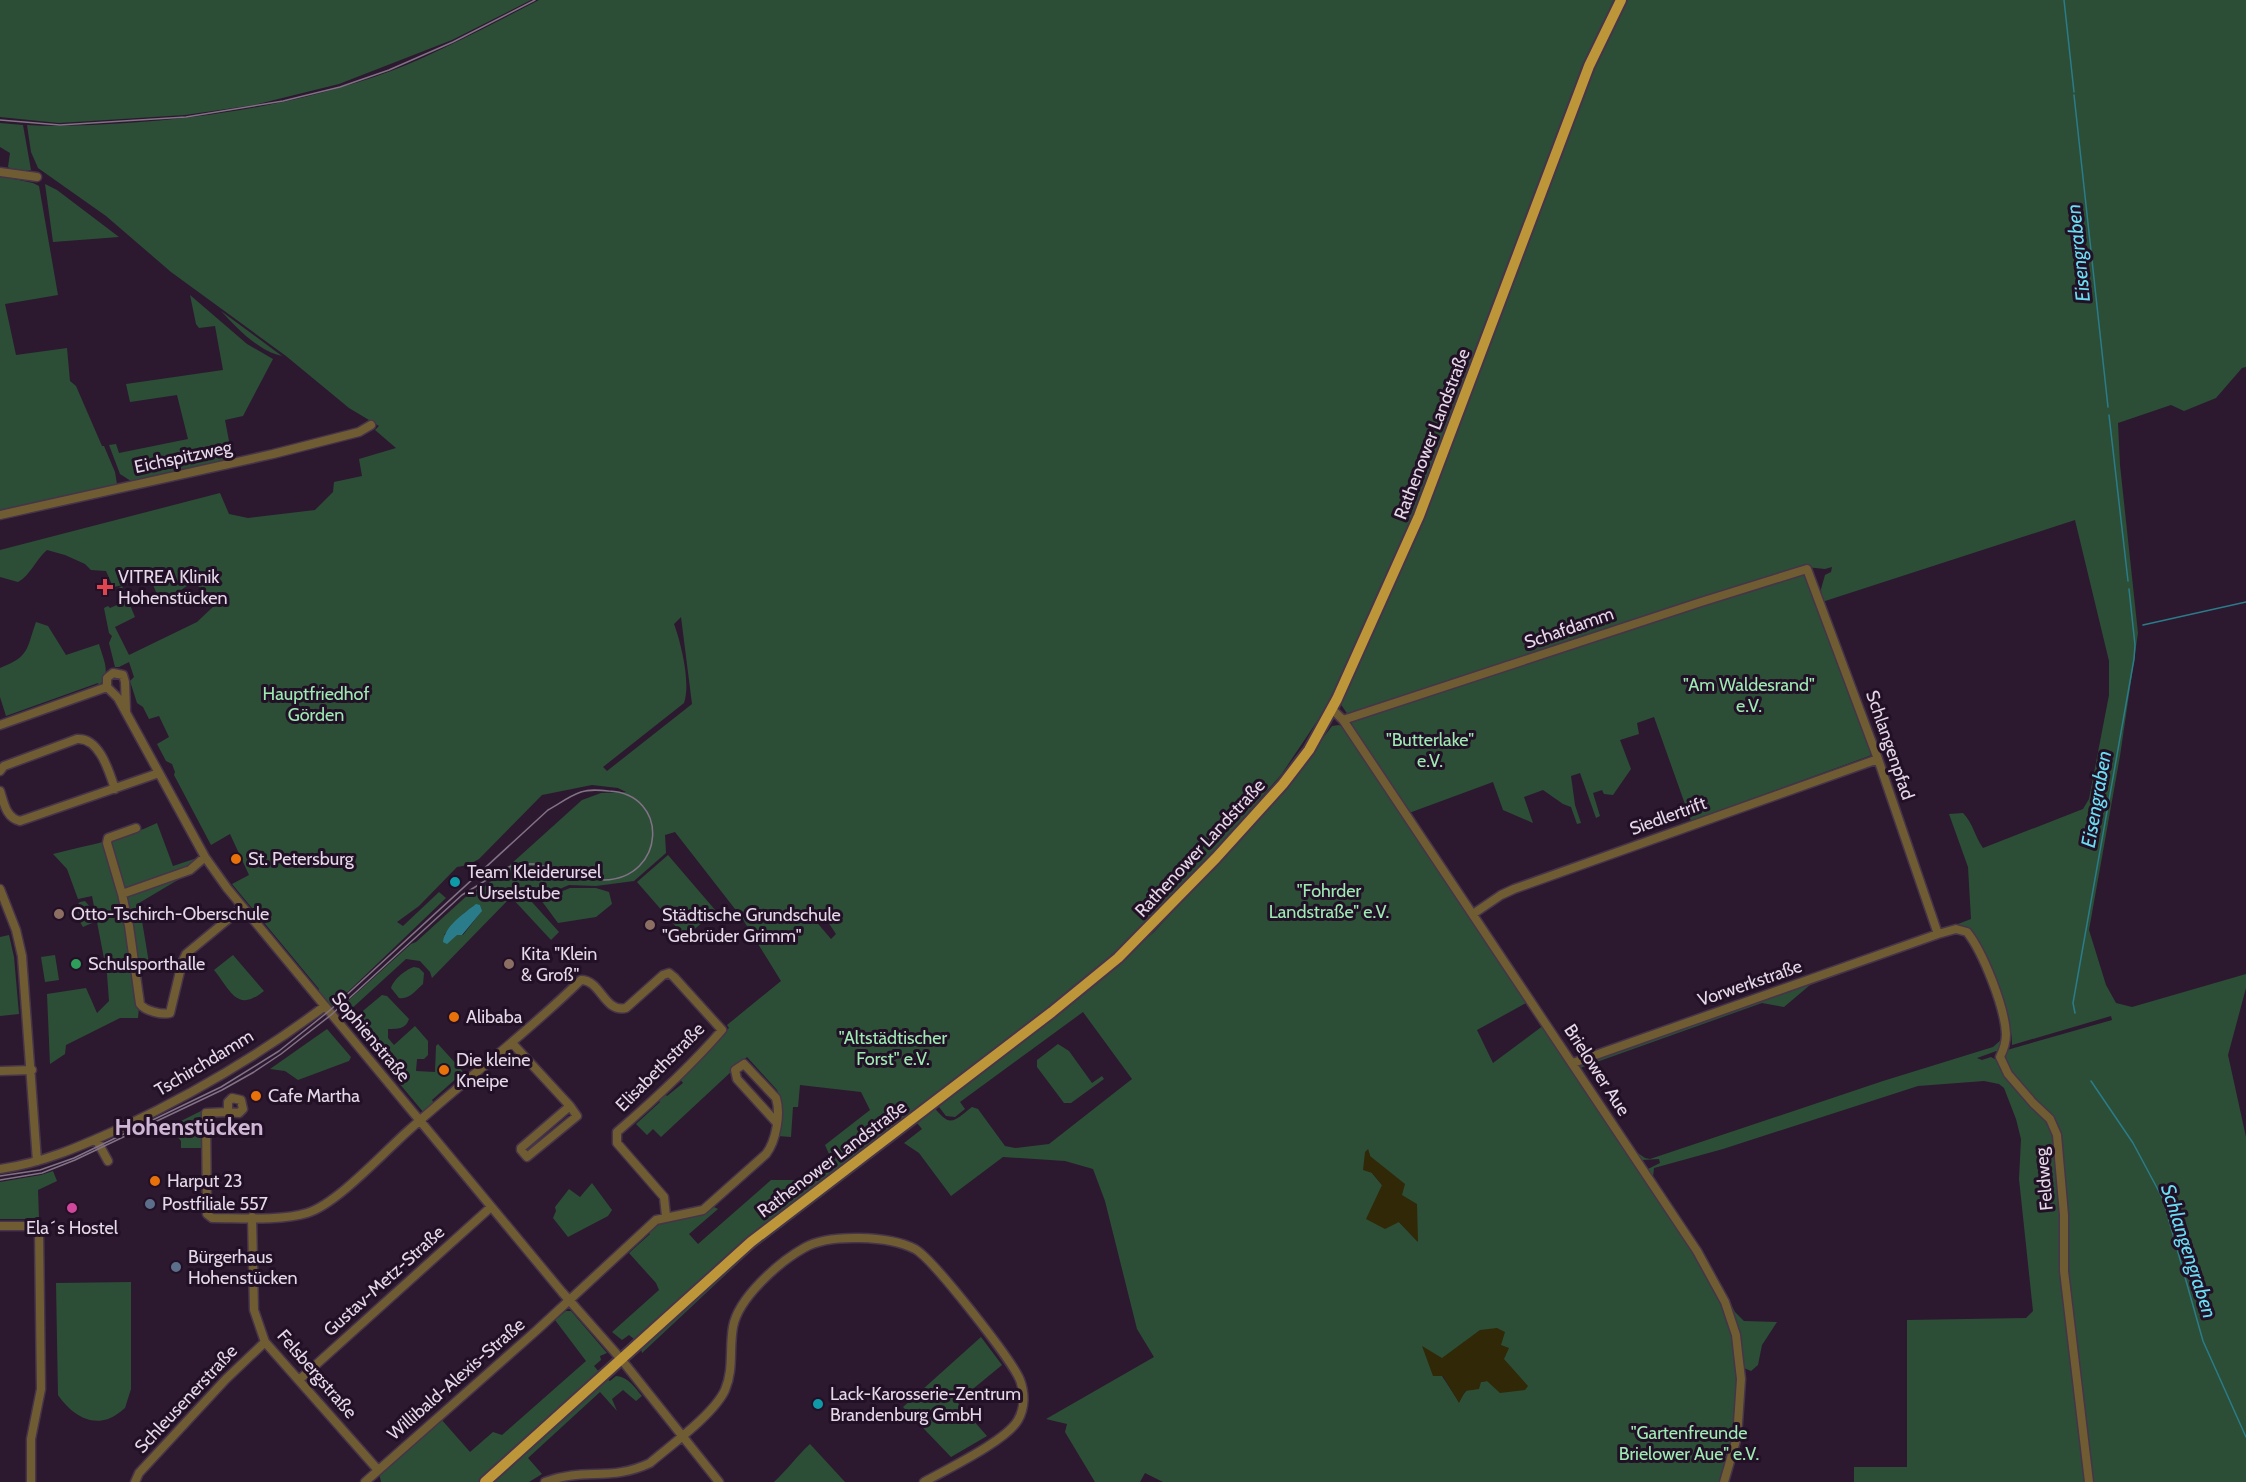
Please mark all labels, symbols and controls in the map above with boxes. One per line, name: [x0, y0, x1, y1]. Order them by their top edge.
water label: Eisengraben: [2061, 203, 2095, 303]
street label: Rathenower Landstraße: [1389, 346, 1475, 522]
street label: Eichspitzweg: [132, 436, 235, 478]
place label: VITREA Klinik Hohenstücken: [118, 566, 227, 609]
marker: VITREA Klinik Hohenstücken: [96, 578, 114, 596]
street label: Schafdamm: [1521, 602, 1617, 654]
park label: "Am Waldesrand" e.V.: [1683, 674, 1815, 717]
park label: Hauptfriedhof Görden: [263, 683, 369, 726]
street label: Schlangenpfad: [1861, 687, 1919, 803]
park label: "Butterlake" e.V.: [1386, 729, 1474, 772]
water label: Eisengraben: [2076, 749, 2116, 849]
street label: Rathenower Landstraße: [1130, 774, 1270, 922]
street label: Siedlertrift: [1627, 792, 1709, 840]
place label: St. Petersburg: [248, 848, 355, 870]
marker: St. Petersburg: [229, 852, 243, 866]
place label: Team Kleiderursel - Urselstube: [467, 861, 602, 904]
marker: Team Kleiderursel - Urselstube: [448, 875, 462, 889]
park label: "Fohrder Landstraße" e.V.: [1269, 880, 1389, 923]
place label: Otto-Tschirch-Oberschule: [71, 903, 269, 925]
place label: Städtische Grundschule "Gebrüder Grimm": [662, 904, 841, 947]
marker: Otto-Tschirch-Oberschule: [52, 907, 66, 921]
marker: Städtische Grundschule "Gebrüder Grimm": [643, 918, 657, 932]
place label: Kita "Klein & Groß": [521, 943, 597, 986]
place label: Schulsporthalle: [88, 953, 205, 975]
street label: Vorwerkstraße: [1695, 955, 1805, 1011]
marker: Schulsporthalle: [69, 957, 83, 971]
marker: Kita "Klein & Groß": [502, 957, 516, 971]
street label: Sophienstraße: [327, 988, 415, 1086]
place label: Alibaba: [466, 1006, 523, 1028]
marker: Alibaba: [447, 1010, 461, 1024]
street label: Elisabethstraße: [611, 1018, 709, 1116]
street label: Brielower Aue: [1559, 1020, 1635, 1120]
street label: Tschirchdamm: [151, 1025, 257, 1101]
park label: "Altstädtischer Forst" e.V.: [839, 1027, 948, 1070]
place label: Die kleine Kneipe: [456, 1049, 531, 1092]
marker: Die kleine Kneipe: [437, 1063, 451, 1077]
place label: Cafe Martha: [268, 1085, 360, 1107]
marker: Cafe Martha: [249, 1089, 263, 1103]
street label: Rathenower Landstraße: [753, 1096, 911, 1222]
district label: Hohenstücken: [114, 1112, 264, 1141]
street label: Feldweg: [2030, 1146, 2058, 1211]
place label: Harput 23: [167, 1170, 243, 1192]
marker: Harput 23: [148, 1174, 162, 1188]
water label: Schlangengraben: [2156, 1181, 2222, 1321]
place label: Postfiliale 557: [162, 1193, 268, 1215]
marker: Postfiliale 557: [143, 1197, 157, 1211]
marker: Ela´s Hostel: [65, 1201, 79, 1215]
place label: Ela´s Hostel: [26, 1217, 119, 1239]
street label: Gustav-Metz-Straße: [319, 1221, 449, 1341]
place label: Bürgerhaus Hohenstücken: [188, 1246, 297, 1289]
marker: Bürgerhaus Hohenstücken: [169, 1260, 183, 1274]
street label: Willibald-Alexis-Straße: [383, 1313, 529, 1445]
street label: Felsbergstraße: [272, 1325, 362, 1423]
street label: Schleusenerstraße: [130, 1340, 242, 1458]
place label: Lack-Karosserie-Zentrum Brandenburg GmbH: [830, 1383, 1021, 1426]
marker: Lack-Karosserie-Zentrum Brandenburg GmbH: [811, 1397, 825, 1411]
park label: "Gartenfreunde Brielower Aue" e.V.: [1619, 1422, 1759, 1465]

